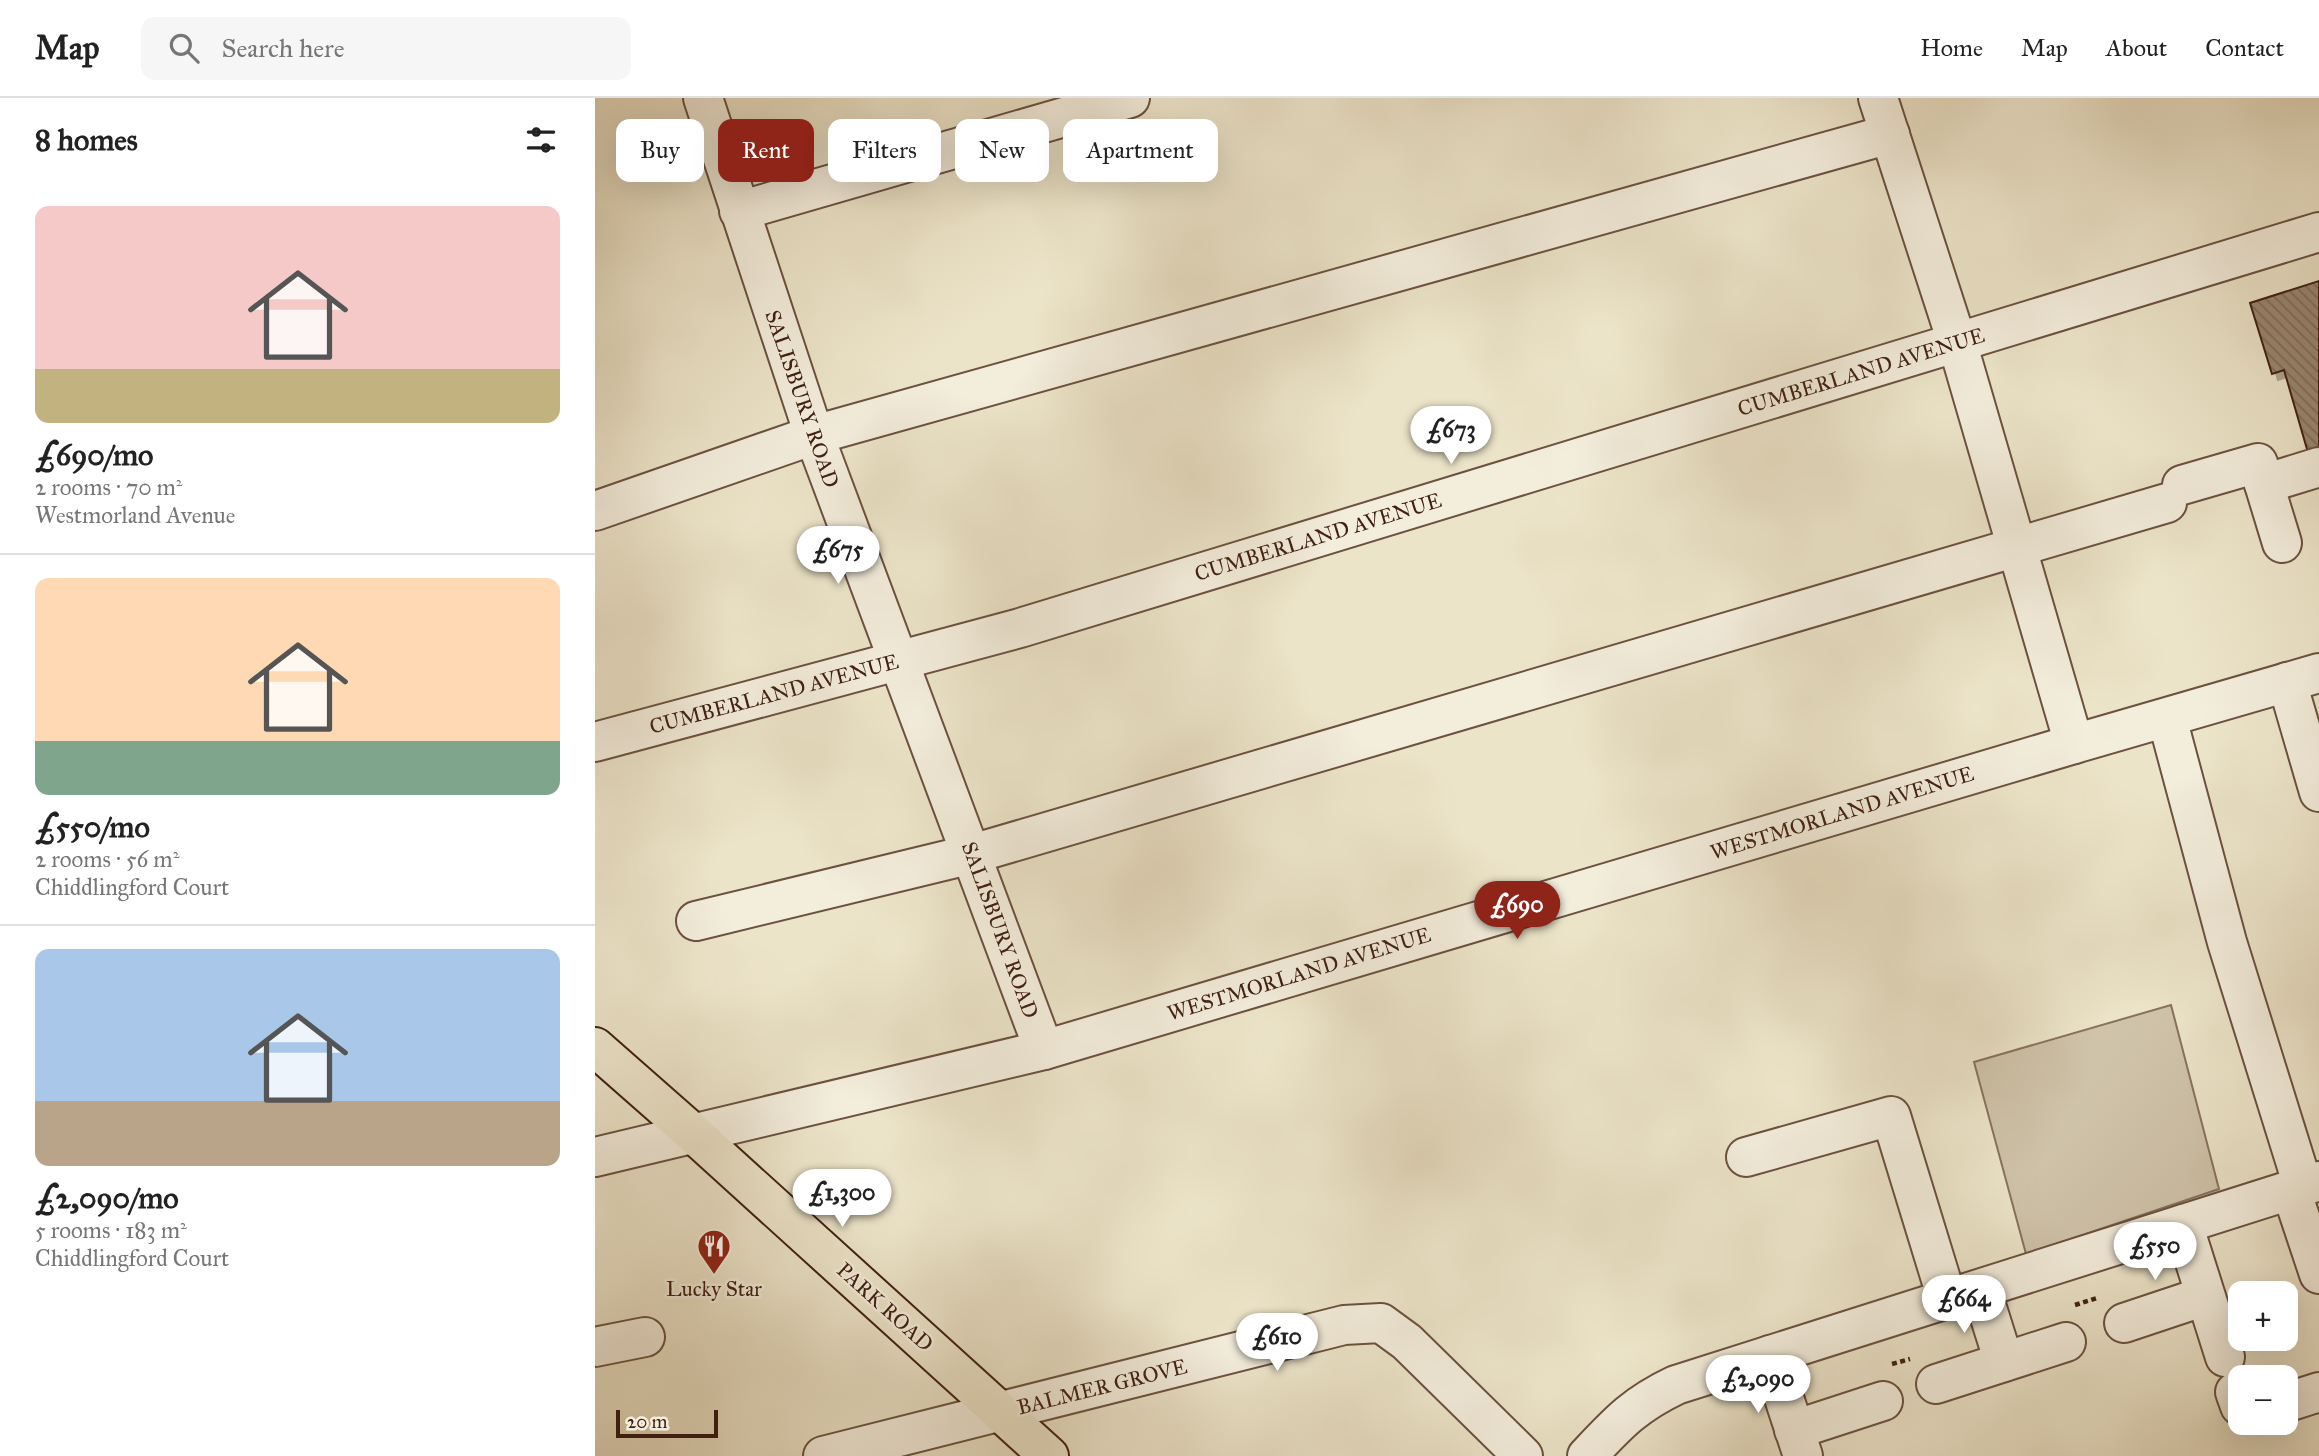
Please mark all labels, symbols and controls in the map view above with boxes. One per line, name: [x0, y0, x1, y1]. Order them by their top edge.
search box: [141, 17, 631, 80]
text: Map: [35, 28, 99, 68]
icon: search: [165, 29, 203, 67]
text: Search here: [221, 32, 345, 64]
text: Home: [1920, 33, 1983, 63]
text: Map: [2021, 33, 2068, 63]
text: About: [2106, 33, 2167, 63]
text: Contact: [2205, 33, 2284, 63]
chip: Buy: [616, 119, 704, 182]
chip: Rent: [718, 119, 814, 182]
chip: Filters: [828, 119, 941, 182]
chip: New: [955, 119, 1049, 182]
chip: Apartment: [1063, 119, 1218, 182]
icon: filters: [522, 121, 560, 159]
text: 8 homes: [35, 122, 138, 158]
icon: home: [235, 252, 361, 378]
street label: SALISBURY ROAD: [759, 307, 845, 491]
street label: CUMBERLAND AVENUE: [1734, 322, 1988, 422]
pin: £673: [1410, 406, 1492, 466]
text: £673: [1426, 415, 1476, 443]
text: £690/mo: [35, 437, 153, 473]
text: 2 rooms · 70 m²: [35, 473, 183, 501]
street label: CUMBERLAND AVENUE: [1191, 487, 1445, 587]
text: Westmorland Avenue: [35, 501, 235, 529]
pin: £675: [797, 526, 879, 586]
text: £675: [813, 535, 863, 563]
icon: home: [235, 624, 361, 750]
street label: CUMBERLAND AVENUE: [647, 648, 901, 740]
street label: WESTMORLAND AVENUE: [1707, 760, 1977, 866]
text: £550/mo: [35, 809, 150, 845]
street label: SALISBURY ROAD: [956, 838, 1044, 1022]
text: 2 rooms · 56 m²: [35, 845, 179, 873]
text: Chiddlingford Court: [35, 873, 229, 901]
pin: £690: [1476, 882, 1558, 941]
text: £690: [1490, 890, 1544, 918]
street label: WESTMORLAND AVENUE: [1164, 921, 1434, 1027]
icon: home: [235, 995, 361, 1121]
pin: £1,300: [785, 1170, 899, 1229]
text: £1,300: [809, 1178, 876, 1206]
text: £2,090/mo: [35, 1180, 179, 1216]
text: 5 rooms · 183 m²: [35, 1216, 187, 1244]
pin: £550: [2114, 1222, 2196, 1282]
restaurant icon: Lucky Star: [695, 1227, 733, 1276]
text: £550: [2130, 1231, 2180, 1259]
text: Chiddlingford Court: [35, 1244, 229, 1272]
street label: PARK ROAD: [831, 1257, 939, 1357]
place label: Lucky Star: [666, 1276, 762, 1302]
pin: £664: [1923, 1276, 2005, 1335]
map controls: [2228, 1281, 2298, 1435]
button: +: [2228, 1281, 2298, 1351]
text: £664: [1938, 1284, 1990, 1312]
pin: £610: [1236, 1314, 1318, 1373]
text: £610: [1252, 1322, 1302, 1350]
street label: BALMER GROVE: [1014, 1353, 1190, 1421]
pin: £2,090: [1701, 1356, 1815, 1415]
text: £2,090: [1722, 1364, 1794, 1392]
button: −: [2228, 1365, 2298, 1435]
scale bar: [616, 1407, 717, 1439]
text: 20 m: [627, 1410, 668, 1433]

